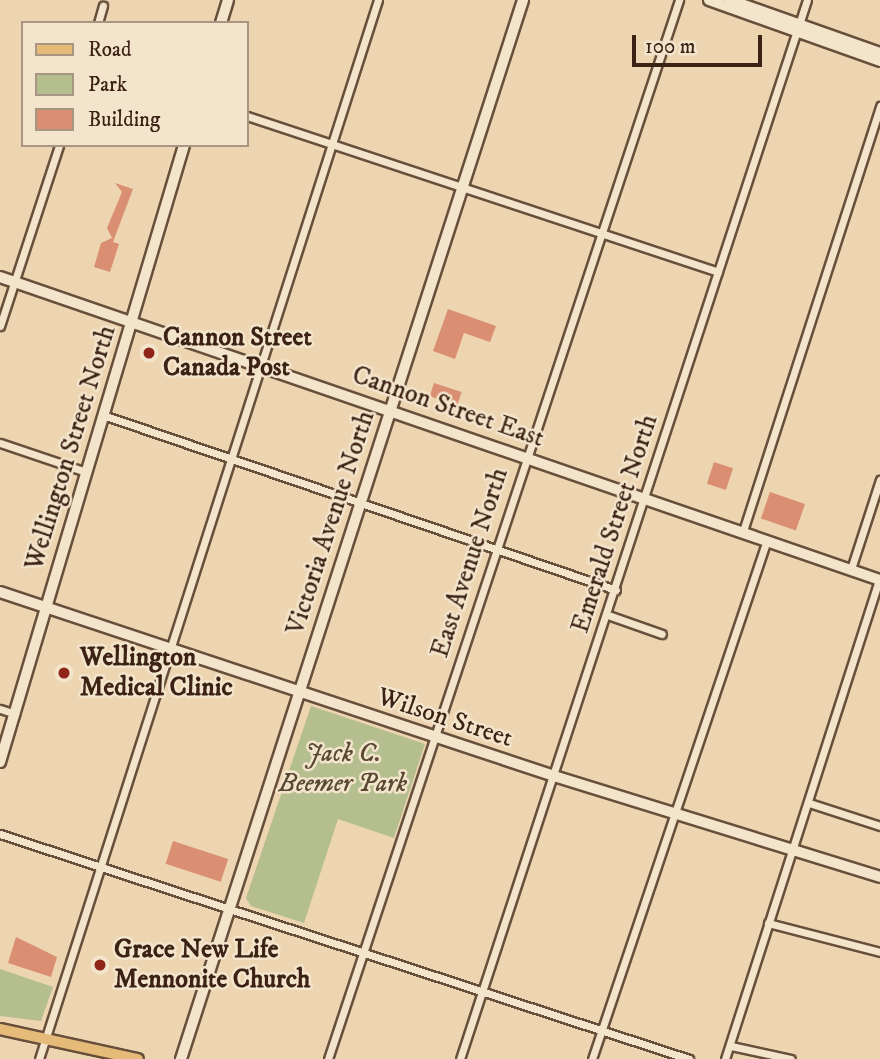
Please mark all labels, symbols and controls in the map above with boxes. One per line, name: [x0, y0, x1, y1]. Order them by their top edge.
legend: [21, 21, 248, 147]
scale bar: [635, 21, 764, 65]
text: 100 m: [645, 34, 696, 60]
text: Road: [88, 37, 132, 63]
text: Park: [88, 72, 127, 98]
text: Building: [88, 107, 160, 133]
street label: Wellington Street North: [19, 322, 123, 574]
place label: Cannon Street Canada Post: [163, 322, 312, 384]
marker: Cannon Street Canada Post: [141, 345, 157, 361]
street label: Cannon Street East: [348, 360, 548, 454]
street label: Victoria Avenue North: [280, 407, 382, 639]
street label: Emerald Street North: [565, 411, 665, 637]
street label: East Avenue North: [425, 464, 515, 662]
place label: Wellington Medical Clinic: [80, 642, 233, 704]
marker: Wellington Medical Clinic: [54, 663, 74, 683]
street label: Wilson Street: [373, 681, 517, 755]
park label: Jack C. Beemer Park: [279, 738, 407, 800]
place label: Grace New Life Mennonite Church: [114, 934, 310, 996]
marker: Grace New Life Mennonite Church: [92, 957, 108, 973]

